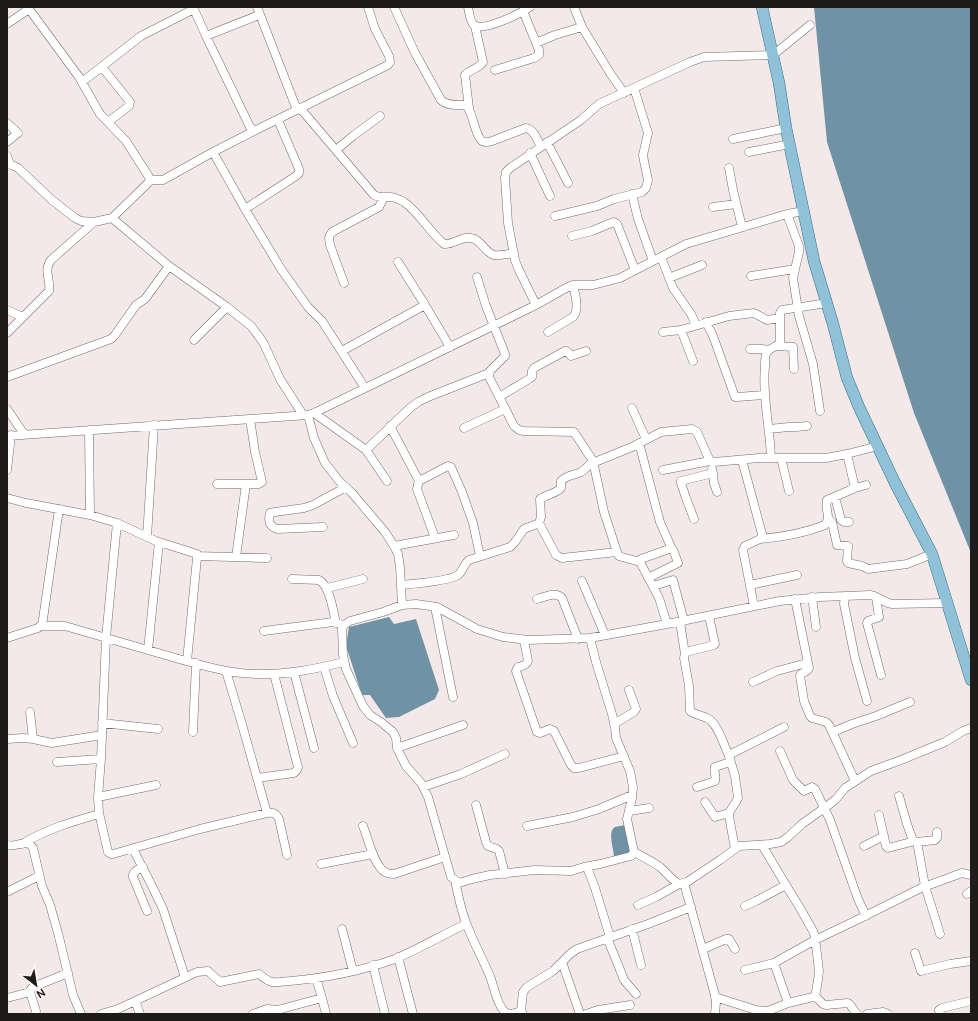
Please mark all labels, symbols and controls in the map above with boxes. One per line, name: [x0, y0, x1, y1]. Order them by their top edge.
north arrow: [16, 965, 56, 1005]
text: N: [35, 986, 48, 1001]

